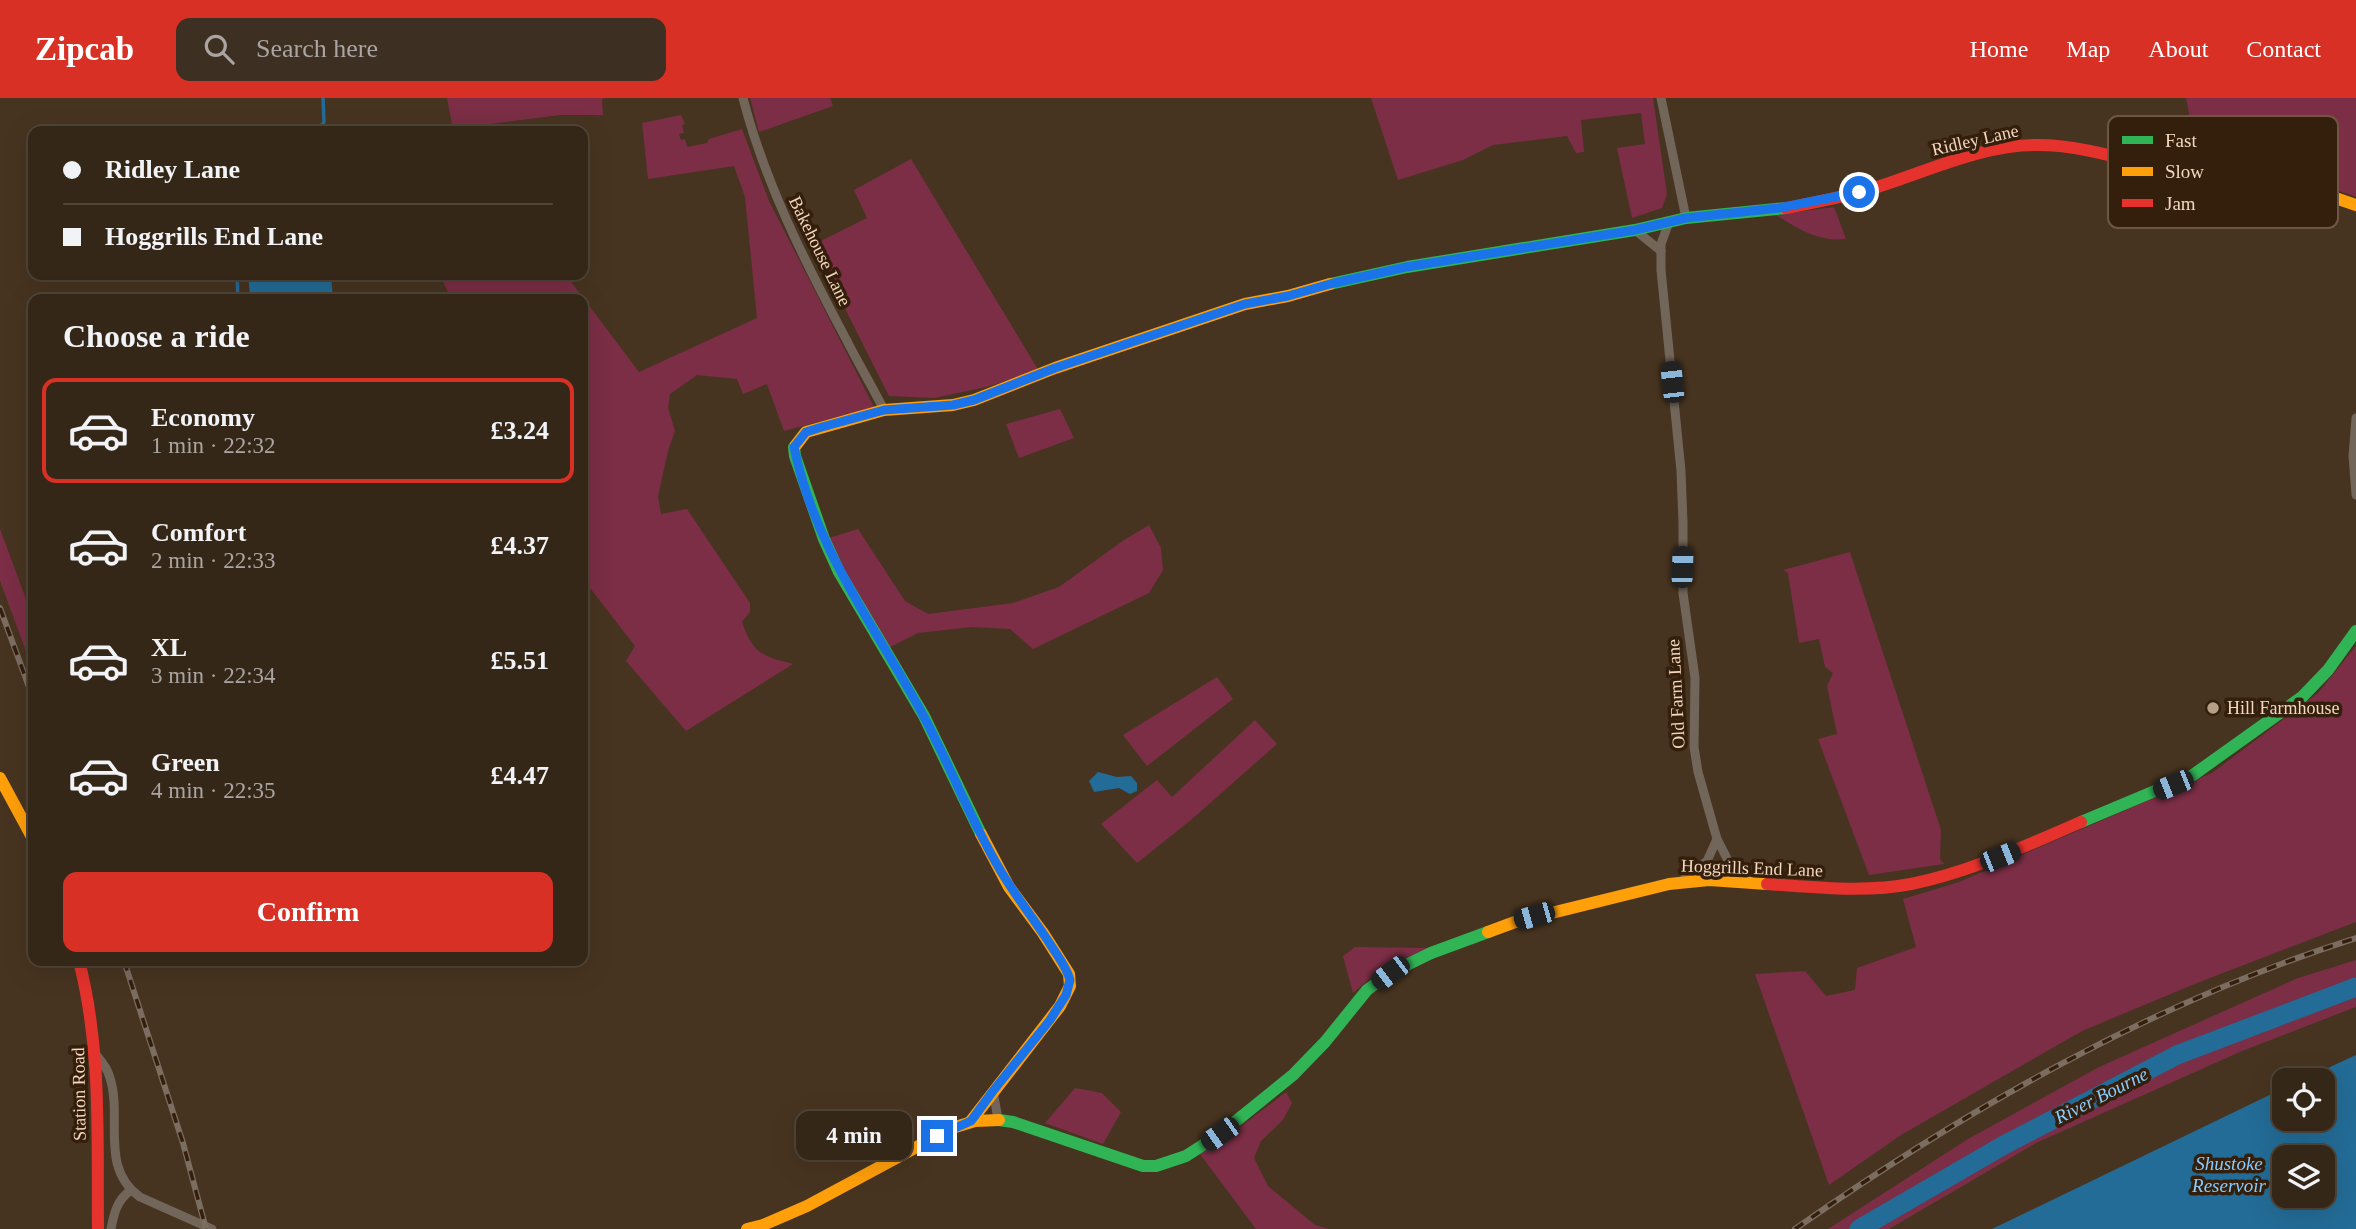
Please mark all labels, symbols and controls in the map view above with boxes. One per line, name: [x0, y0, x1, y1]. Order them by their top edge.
search box: [176, 18, 666, 81]
icon: search: [200, 30, 238, 68]
text: Zipcab: [35, 31, 134, 67]
text: Search here: [256, 34, 378, 63]
text: Home: [1970, 36, 2028, 62]
text: Map: [2066, 36, 2110, 62]
text: About: [2148, 36, 2208, 62]
text: Contact: [2246, 36, 2321, 62]
legend: [2108, 116, 2338, 228]
street label: Ridley Lane: [1930, 120, 2020, 160]
text: Fast: [2165, 130, 2197, 151]
text: Ridley Lane: [105, 155, 240, 184]
text: Slow: [2165, 161, 2204, 182]
route start: [1843, 176, 1875, 208]
street label: Bakehouse Lane: [785, 193, 855, 309]
text: Jam: [2165, 193, 2196, 214]
text: Hoggrills End Lane: [105, 222, 323, 251]
text: Choose a ride: [63, 318, 250, 354]
car: [1660, 360, 1685, 404]
icon: car: [67, 399, 130, 462]
text: Economy: [151, 403, 255, 432]
text: £3.24: [491, 416, 549, 445]
text: 1 min · 22:32: [151, 433, 276, 458]
icon: car: [67, 514, 130, 577]
text: Comfort: [151, 518, 246, 547]
text: £4.37: [491, 531, 549, 560]
car: [1671, 546, 1694, 588]
text: 2 min · 22:33: [151, 548, 276, 573]
icon: car: [67, 629, 130, 692]
text: XL: [151, 633, 187, 662]
street label: Old Farm Lane: [1663, 639, 1689, 749]
text: £5.51: [491, 646, 549, 675]
text: 3 min · 22:34: [151, 663, 276, 688]
place label: Hill Farmhouse: [2227, 698, 2340, 718]
marker: Hill Farmhouse: [2205, 700, 2221, 716]
icon: car: [67, 744, 130, 807]
text: Green: [151, 748, 220, 777]
text: £4.47: [491, 761, 549, 790]
car: [2150, 767, 2197, 803]
text: 4 min · 22:35: [151, 778, 276, 803]
car: [1977, 839, 2024, 875]
street label: Hoggrills End Lane: [1681, 856, 1823, 880]
button: Confirm: [63, 872, 553, 952]
car: [1511, 900, 1558, 932]
car: [1367, 952, 1414, 994]
street label: Station Road: [68, 1047, 90, 1141]
water label: River Bourne: [2050, 1063, 2151, 1128]
map controls: [2272, 1068, 2335, 1208]
button: locate: [2272, 1068, 2335, 1131]
callout: 4 min: [797, 1112, 912, 1160]
car: [1197, 1113, 1244, 1155]
route end: [921, 1120, 953, 1152]
text: 4 min: [826, 1123, 882, 1148]
button: layers: [2272, 1145, 2335, 1208]
water label: Shustoke Reservoir: [2191, 1153, 2267, 1196]

